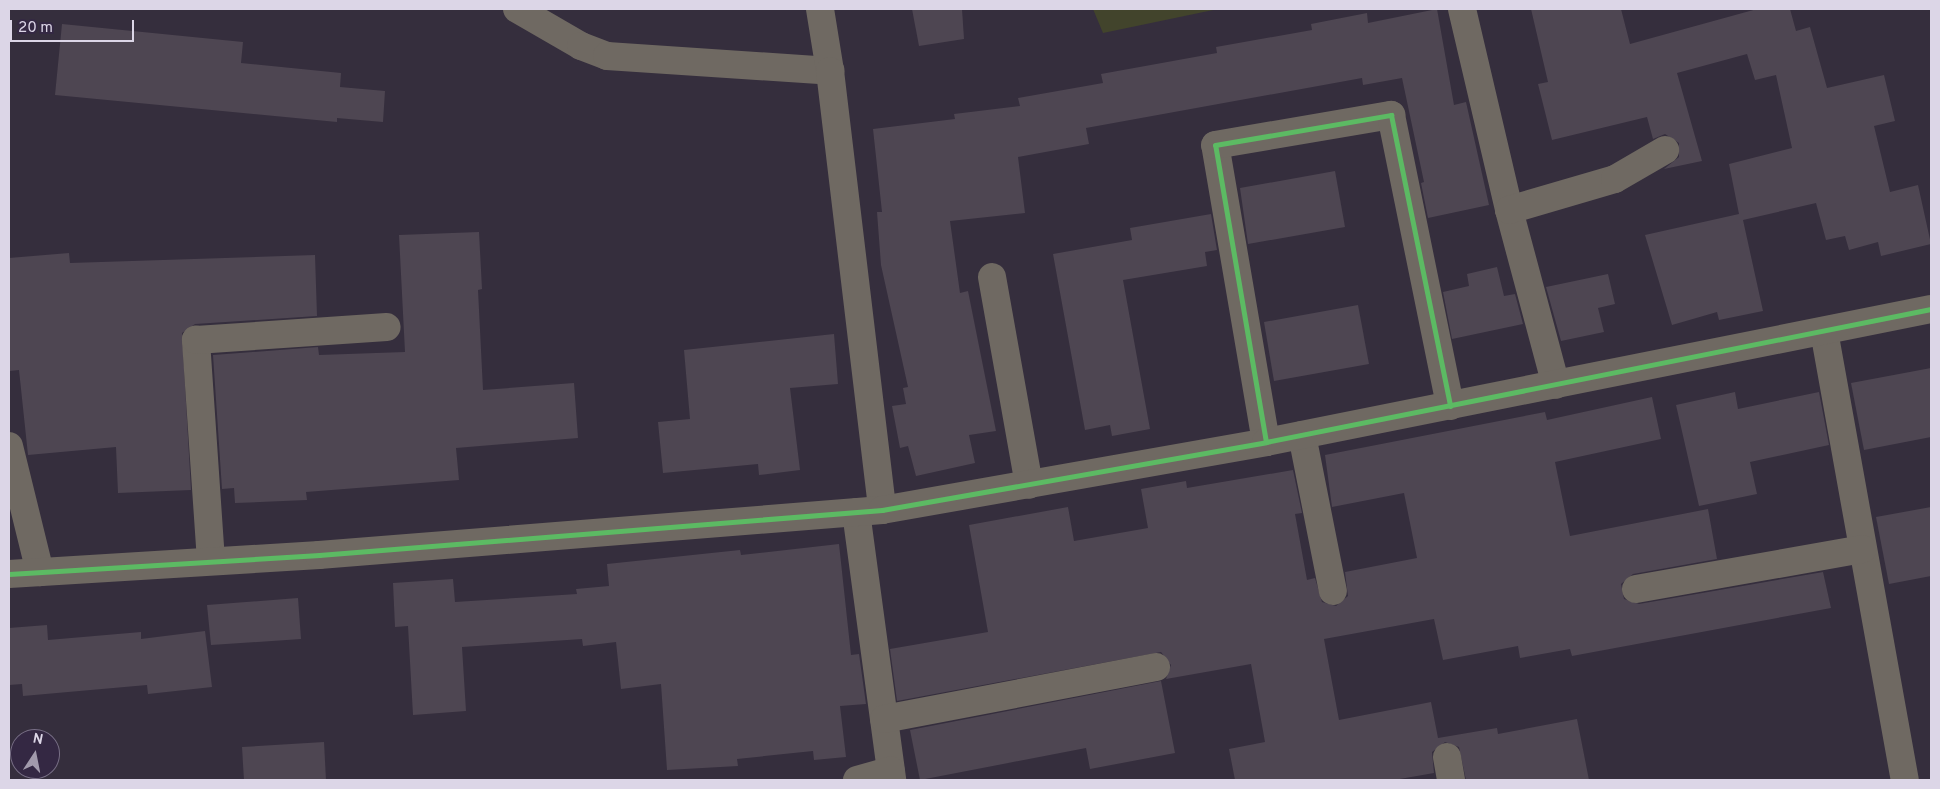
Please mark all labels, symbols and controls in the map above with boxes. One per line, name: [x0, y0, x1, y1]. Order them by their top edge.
scale bar: [12, 10, 136, 42]
text: 20 m: [18, 19, 53, 38]
north arrow: [10, 729, 60, 779]
text: N: [31, 730, 44, 749]

